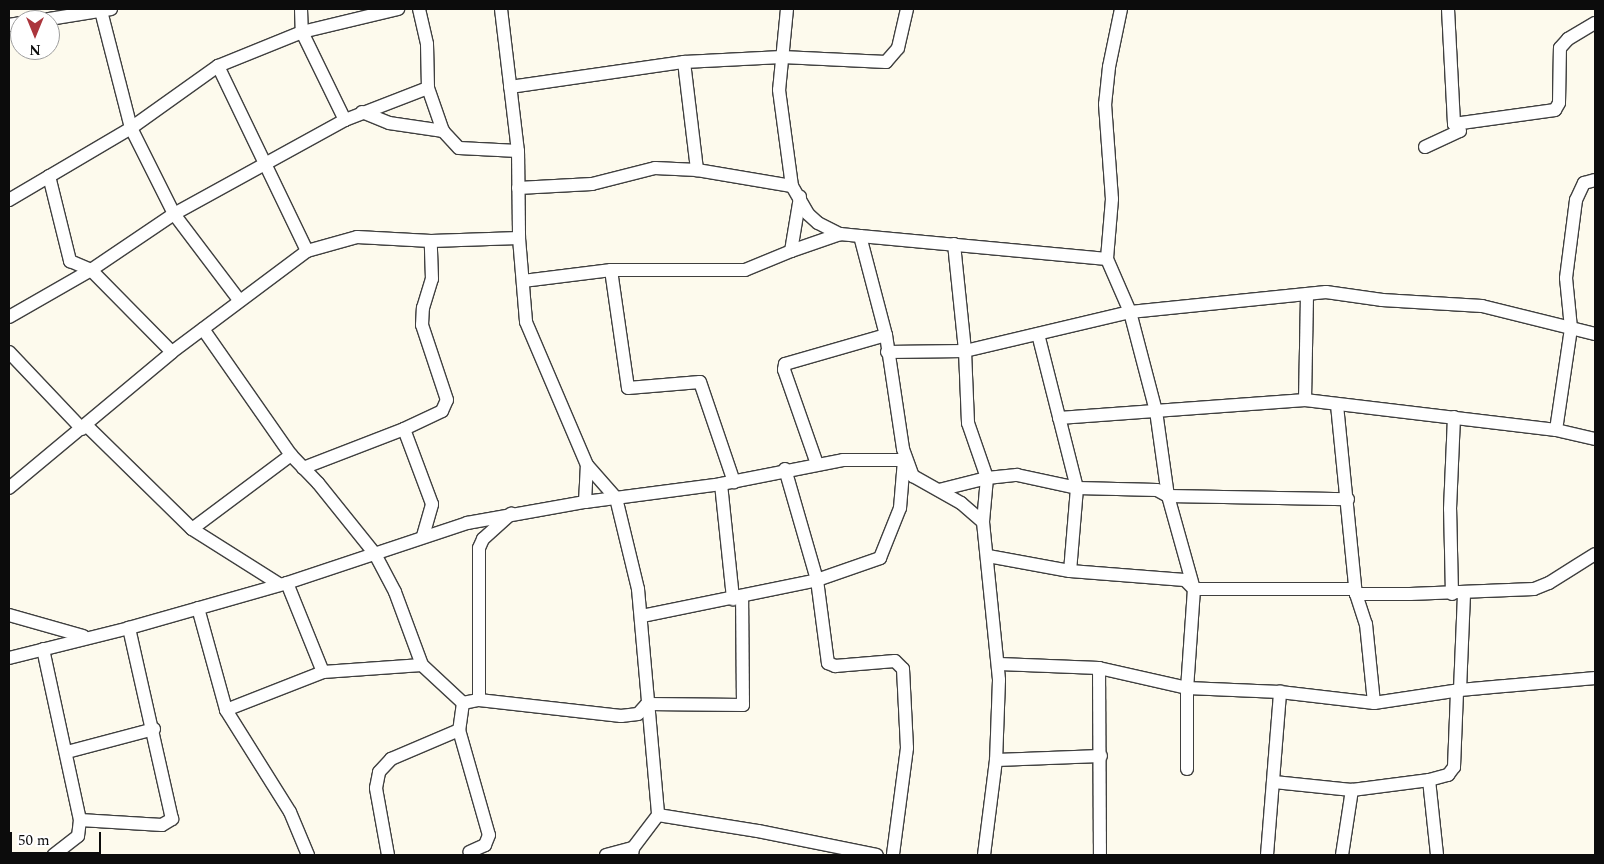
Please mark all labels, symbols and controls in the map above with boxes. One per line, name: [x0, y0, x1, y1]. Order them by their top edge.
north arrow: [10, 10, 60, 60]
text: N: [29, 39, 41, 60]
scale bar: [12, 822, 104, 854]
text: 50 m: [18, 829, 50, 852]

